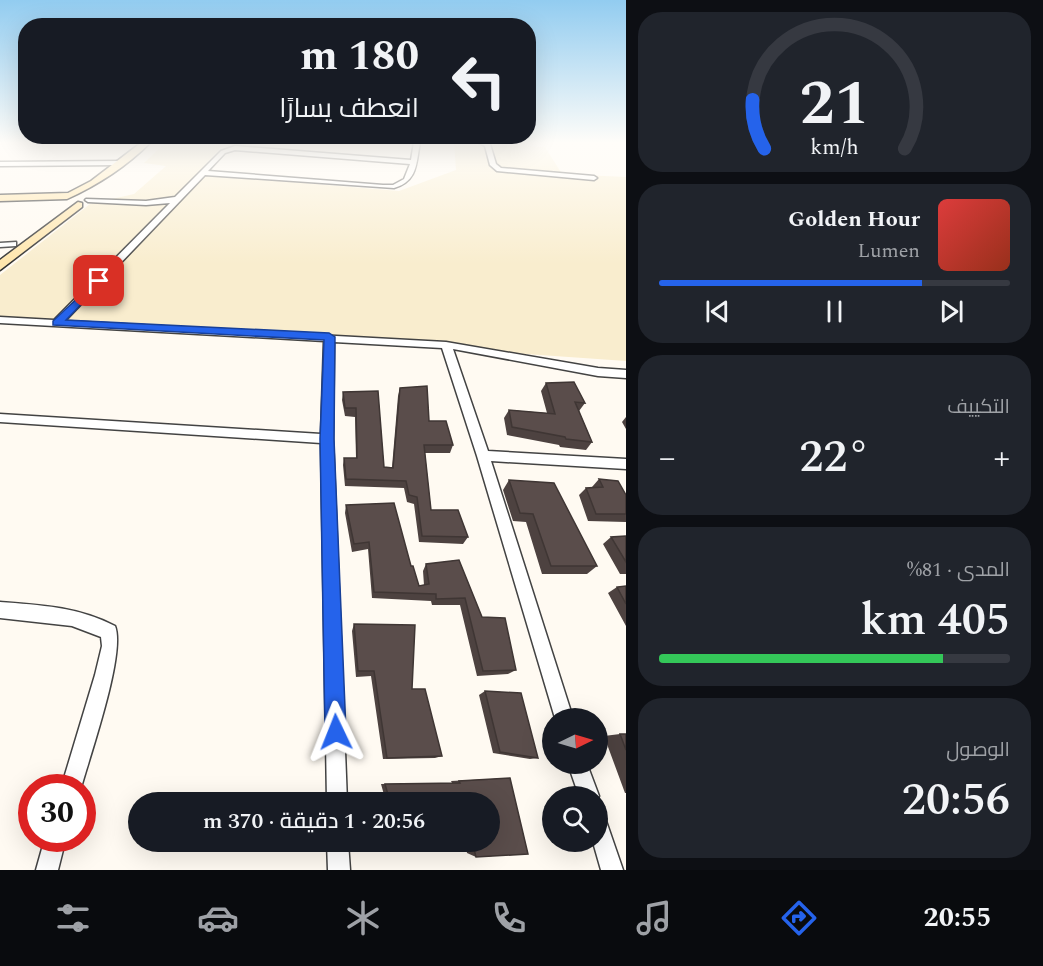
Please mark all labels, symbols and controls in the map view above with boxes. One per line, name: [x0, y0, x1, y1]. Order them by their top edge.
text: 180 m: [300, 25, 419, 88]
icon: left: [440, 42, 518, 120]
text: 21: [799, 57, 870, 152]
text: انعطف يسارًا: [279, 88, 419, 130]
text: km/h: [810, 131, 859, 164]
text: Golden Hour: [788, 203, 920, 236]
text: Lumen: [858, 236, 920, 266]
pin: [73, 255, 124, 306]
icon: arrive: [82, 264, 115, 297]
icon: previous: [701, 295, 734, 328]
icon: pause: [818, 295, 851, 328]
icon: next: [935, 295, 968, 328]
text: التكييف: [947, 392, 1010, 422]
text: 22°: [799, 423, 870, 492]
text: −: [659, 433, 676, 483]
text: +: [994, 433, 1010, 483]
text: المدى · 81%: [907, 555, 1010, 585]
text: 405 km: [860, 586, 1010, 655]
position arrow: [304, 700, 368, 764]
north arrow: [542, 708, 608, 774]
map controls: [542, 708, 608, 852]
text: الوصول: [946, 735, 1010, 765]
text: 20:56: [902, 766, 1010, 835]
speed limit sign: 30: [18, 774, 96, 852]
button: search: [542, 786, 608, 852]
text: 20:56 · 1 دقيقة · 370 m: [203, 805, 425, 838]
icon: filters: [52, 897, 94, 939]
icon: car: [197, 897, 239, 939]
icon: climate: [342, 897, 384, 939]
icon: phone: [488, 897, 530, 939]
icon: music: [633, 897, 675, 939]
icon: directions: [778, 897, 820, 939]
text: 20:55: [924, 897, 991, 939]

